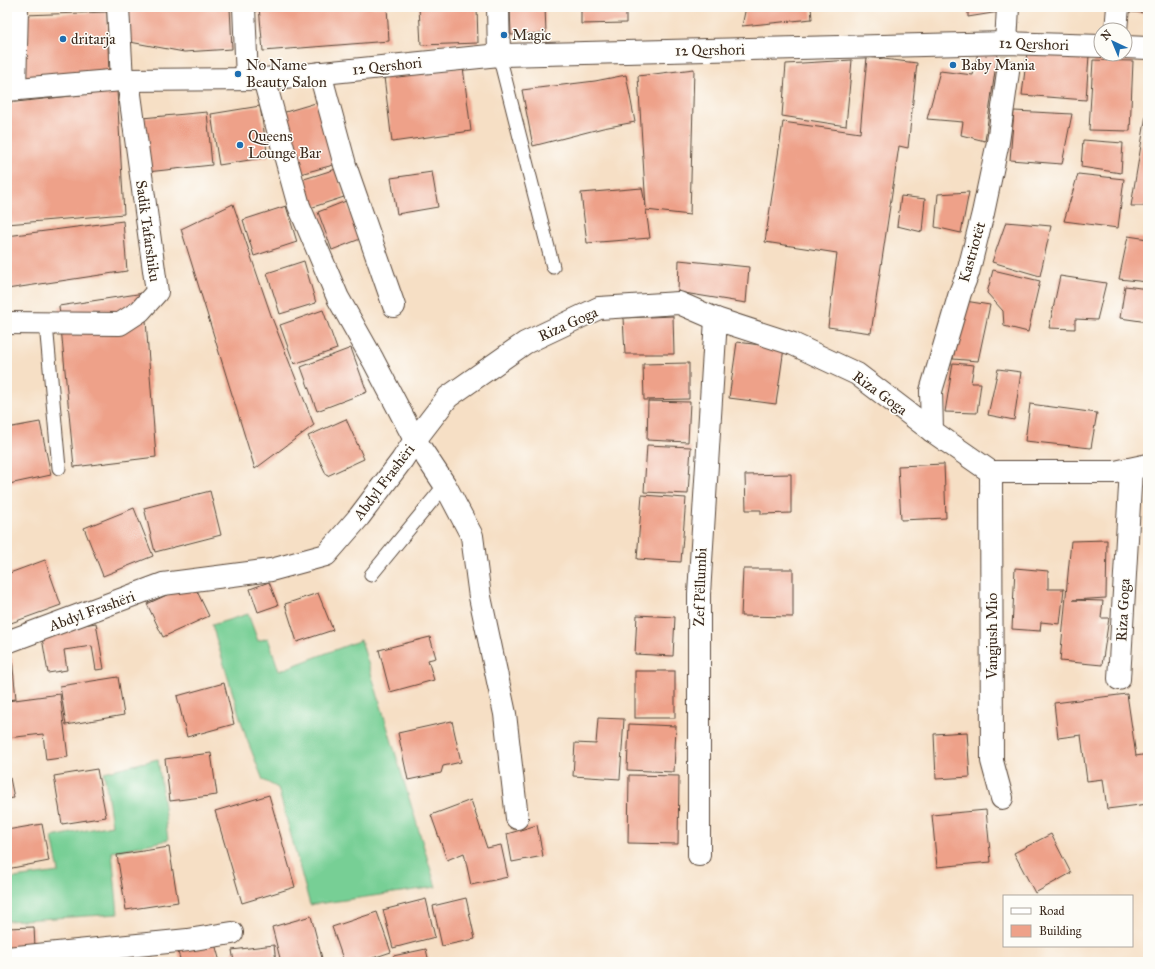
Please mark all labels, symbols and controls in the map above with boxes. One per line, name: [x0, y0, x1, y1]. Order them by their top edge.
north arrow: [1093, 22, 1133, 62]
place label: Magic: [512, 26, 551, 44]
text: N: [1099, 27, 1115, 43]
place label: dritarja: [71, 30, 116, 48]
marker: Magic: [499, 30, 509, 40]
marker: dritarja: [58, 34, 68, 44]
street label: 12 Qershori: [999, 34, 1069, 54]
street label: 12 Qershori: [675, 40, 745, 60]
street label: 12 Qershori: [351, 53, 423, 79]
place label: No Name Beauty Salon: [246, 56, 327, 91]
place label: Baby Mania: [961, 56, 1036, 74]
marker: Baby Mania: [948, 60, 958, 70]
marker: No Name Beauty Salon: [233, 69, 243, 79]
place label: Queens Lounge Bar: [248, 127, 322, 162]
marker: Queens Lounge Bar: [235, 140, 245, 150]
street label: Sadik Tafarshiku: [132, 179, 164, 283]
street label: Kastriotët: [955, 219, 989, 284]
street label: Riza Goga: [535, 303, 601, 345]
street label: Riza Goga: [849, 367, 911, 419]
street label: Abdyl Frashëri: [349, 441, 418, 524]
street label: Zef Pëllumbi: [690, 547, 710, 627]
street label: Riza Goga: [1112, 577, 1134, 642]
street label: Abdyl Frashëri: [46, 587, 137, 635]
street label: Vangjush Mio: [983, 592, 1001, 680]
legend: [1003, 895, 1133, 947]
text: Road: [1039, 904, 1065, 918]
text: Building: [1039, 924, 1082, 939]

